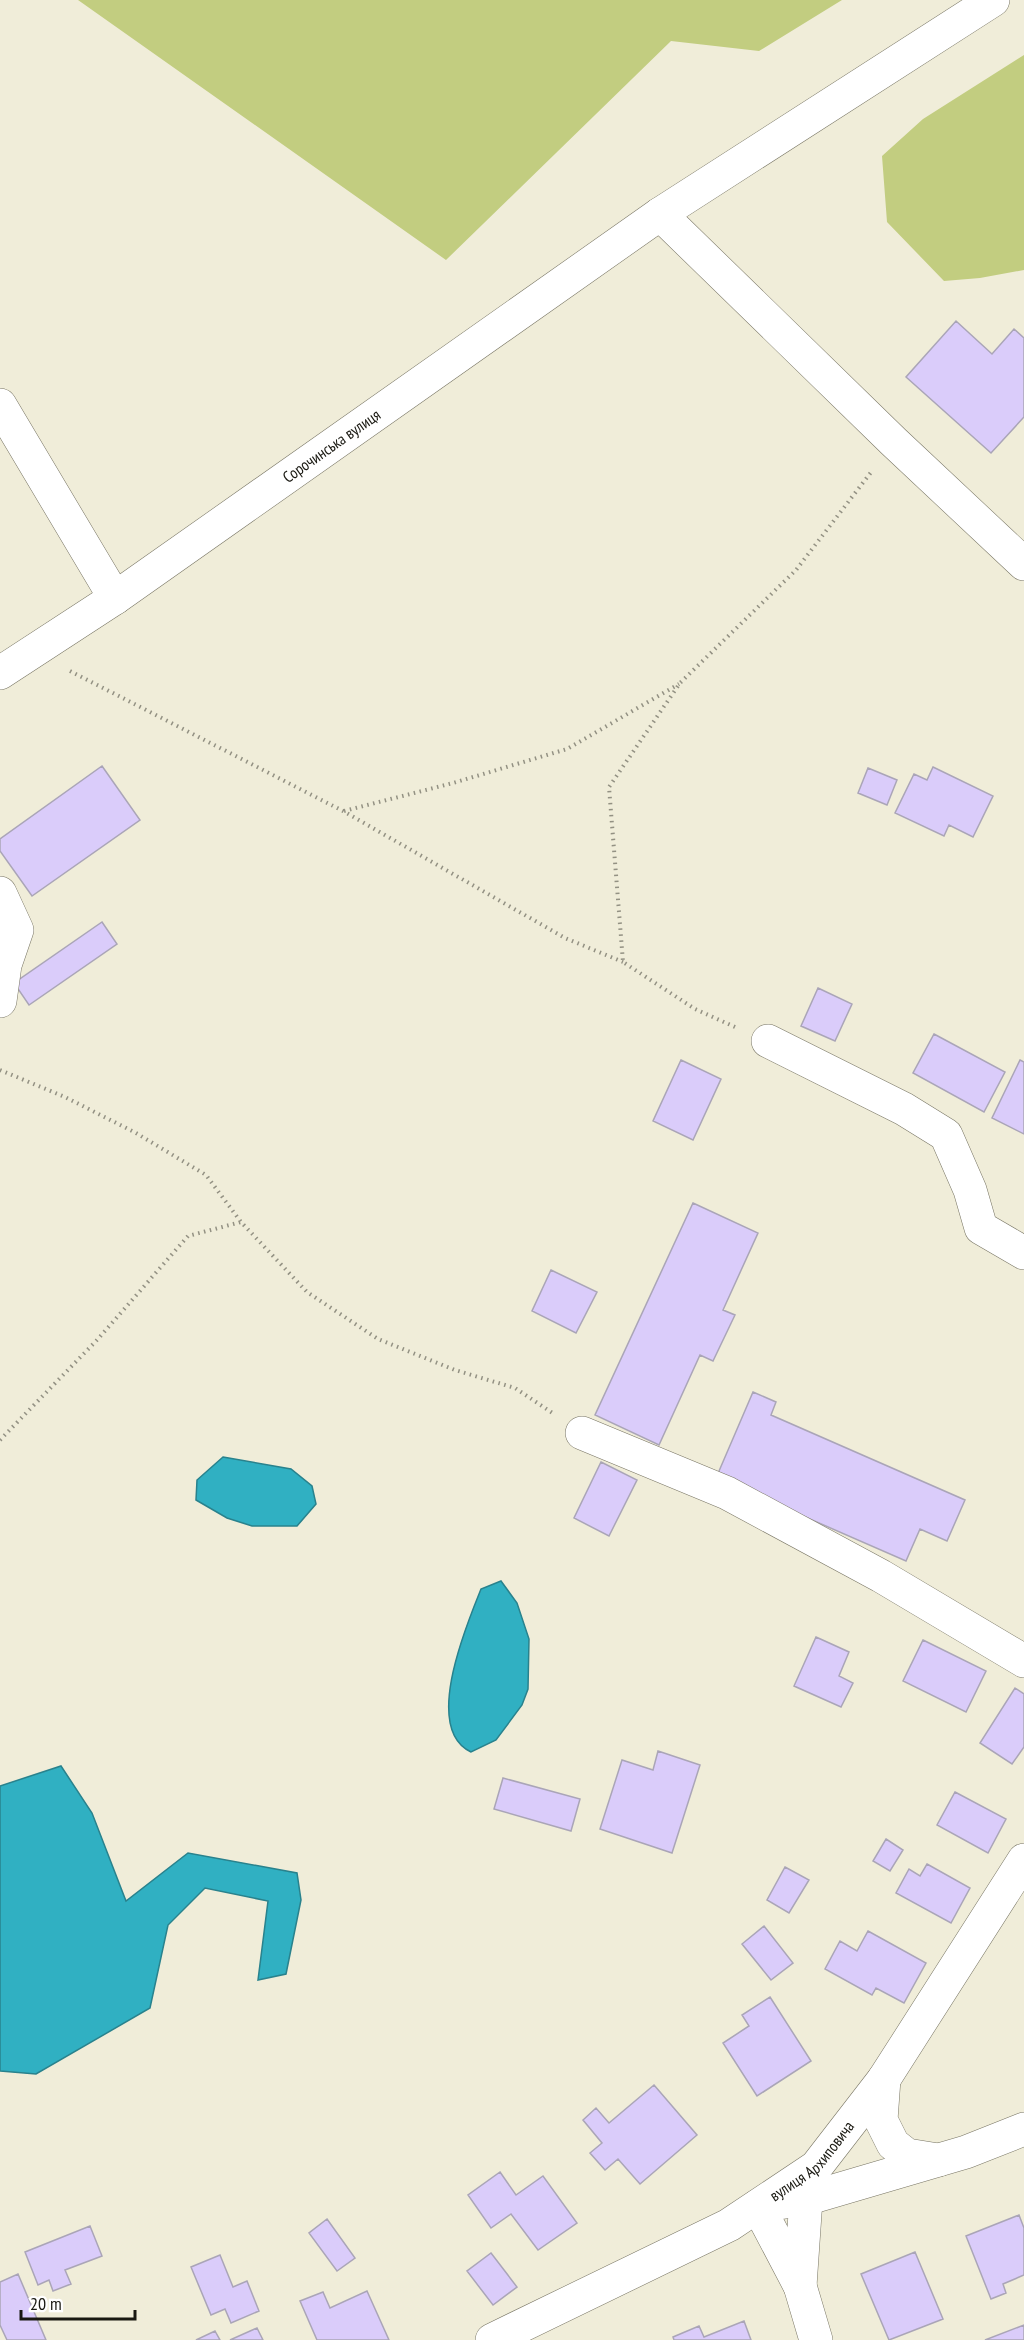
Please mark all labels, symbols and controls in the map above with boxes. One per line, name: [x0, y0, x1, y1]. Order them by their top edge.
street label: Сорочинська вулиця: [279, 404, 384, 487]
street label: вулиця Архиповича: [766, 2117, 858, 2205]
scale bar: [21, 2283, 135, 2321]
text: 20 m: [30, 2292, 62, 2315]

